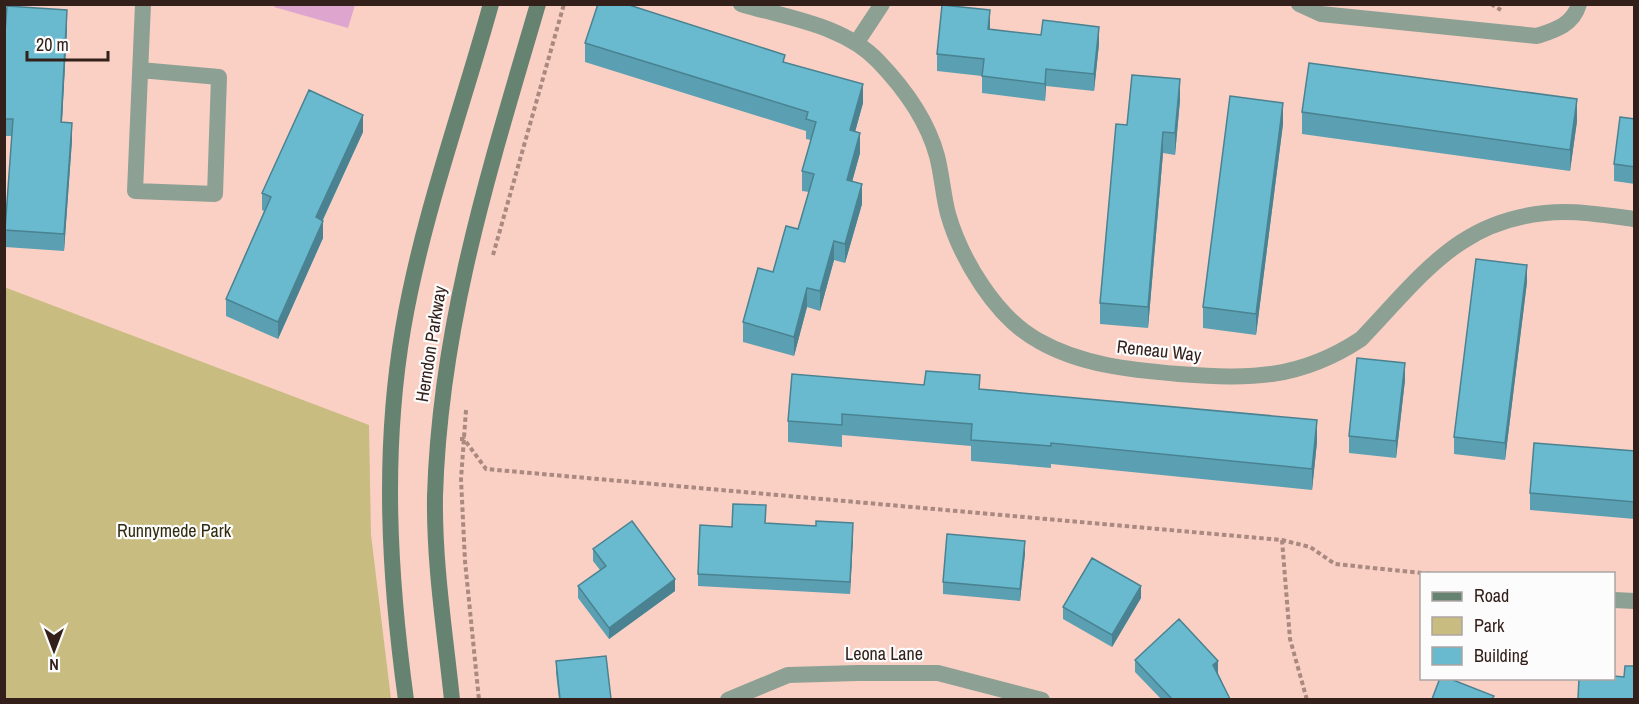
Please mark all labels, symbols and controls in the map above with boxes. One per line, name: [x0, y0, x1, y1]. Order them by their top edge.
scale bar: [27, 24, 108, 62]
text: 20 m: [36, 32, 69, 57]
street label: Herndon Parkway: [409, 283, 452, 404]
street label: Reneau Way: [1116, 334, 1203, 367]
park label: Runnymede Park: [117, 518, 232, 543]
legend: [1420, 572, 1615, 680]
text: Road: [1474, 583, 1509, 608]
text: Park: [1474, 613, 1505, 638]
north arrow: [24, 620, 84, 680]
street label: Leona Lane: [845, 641, 923, 666]
text: Building: [1474, 643, 1529, 668]
text: N: [49, 654, 59, 676]

